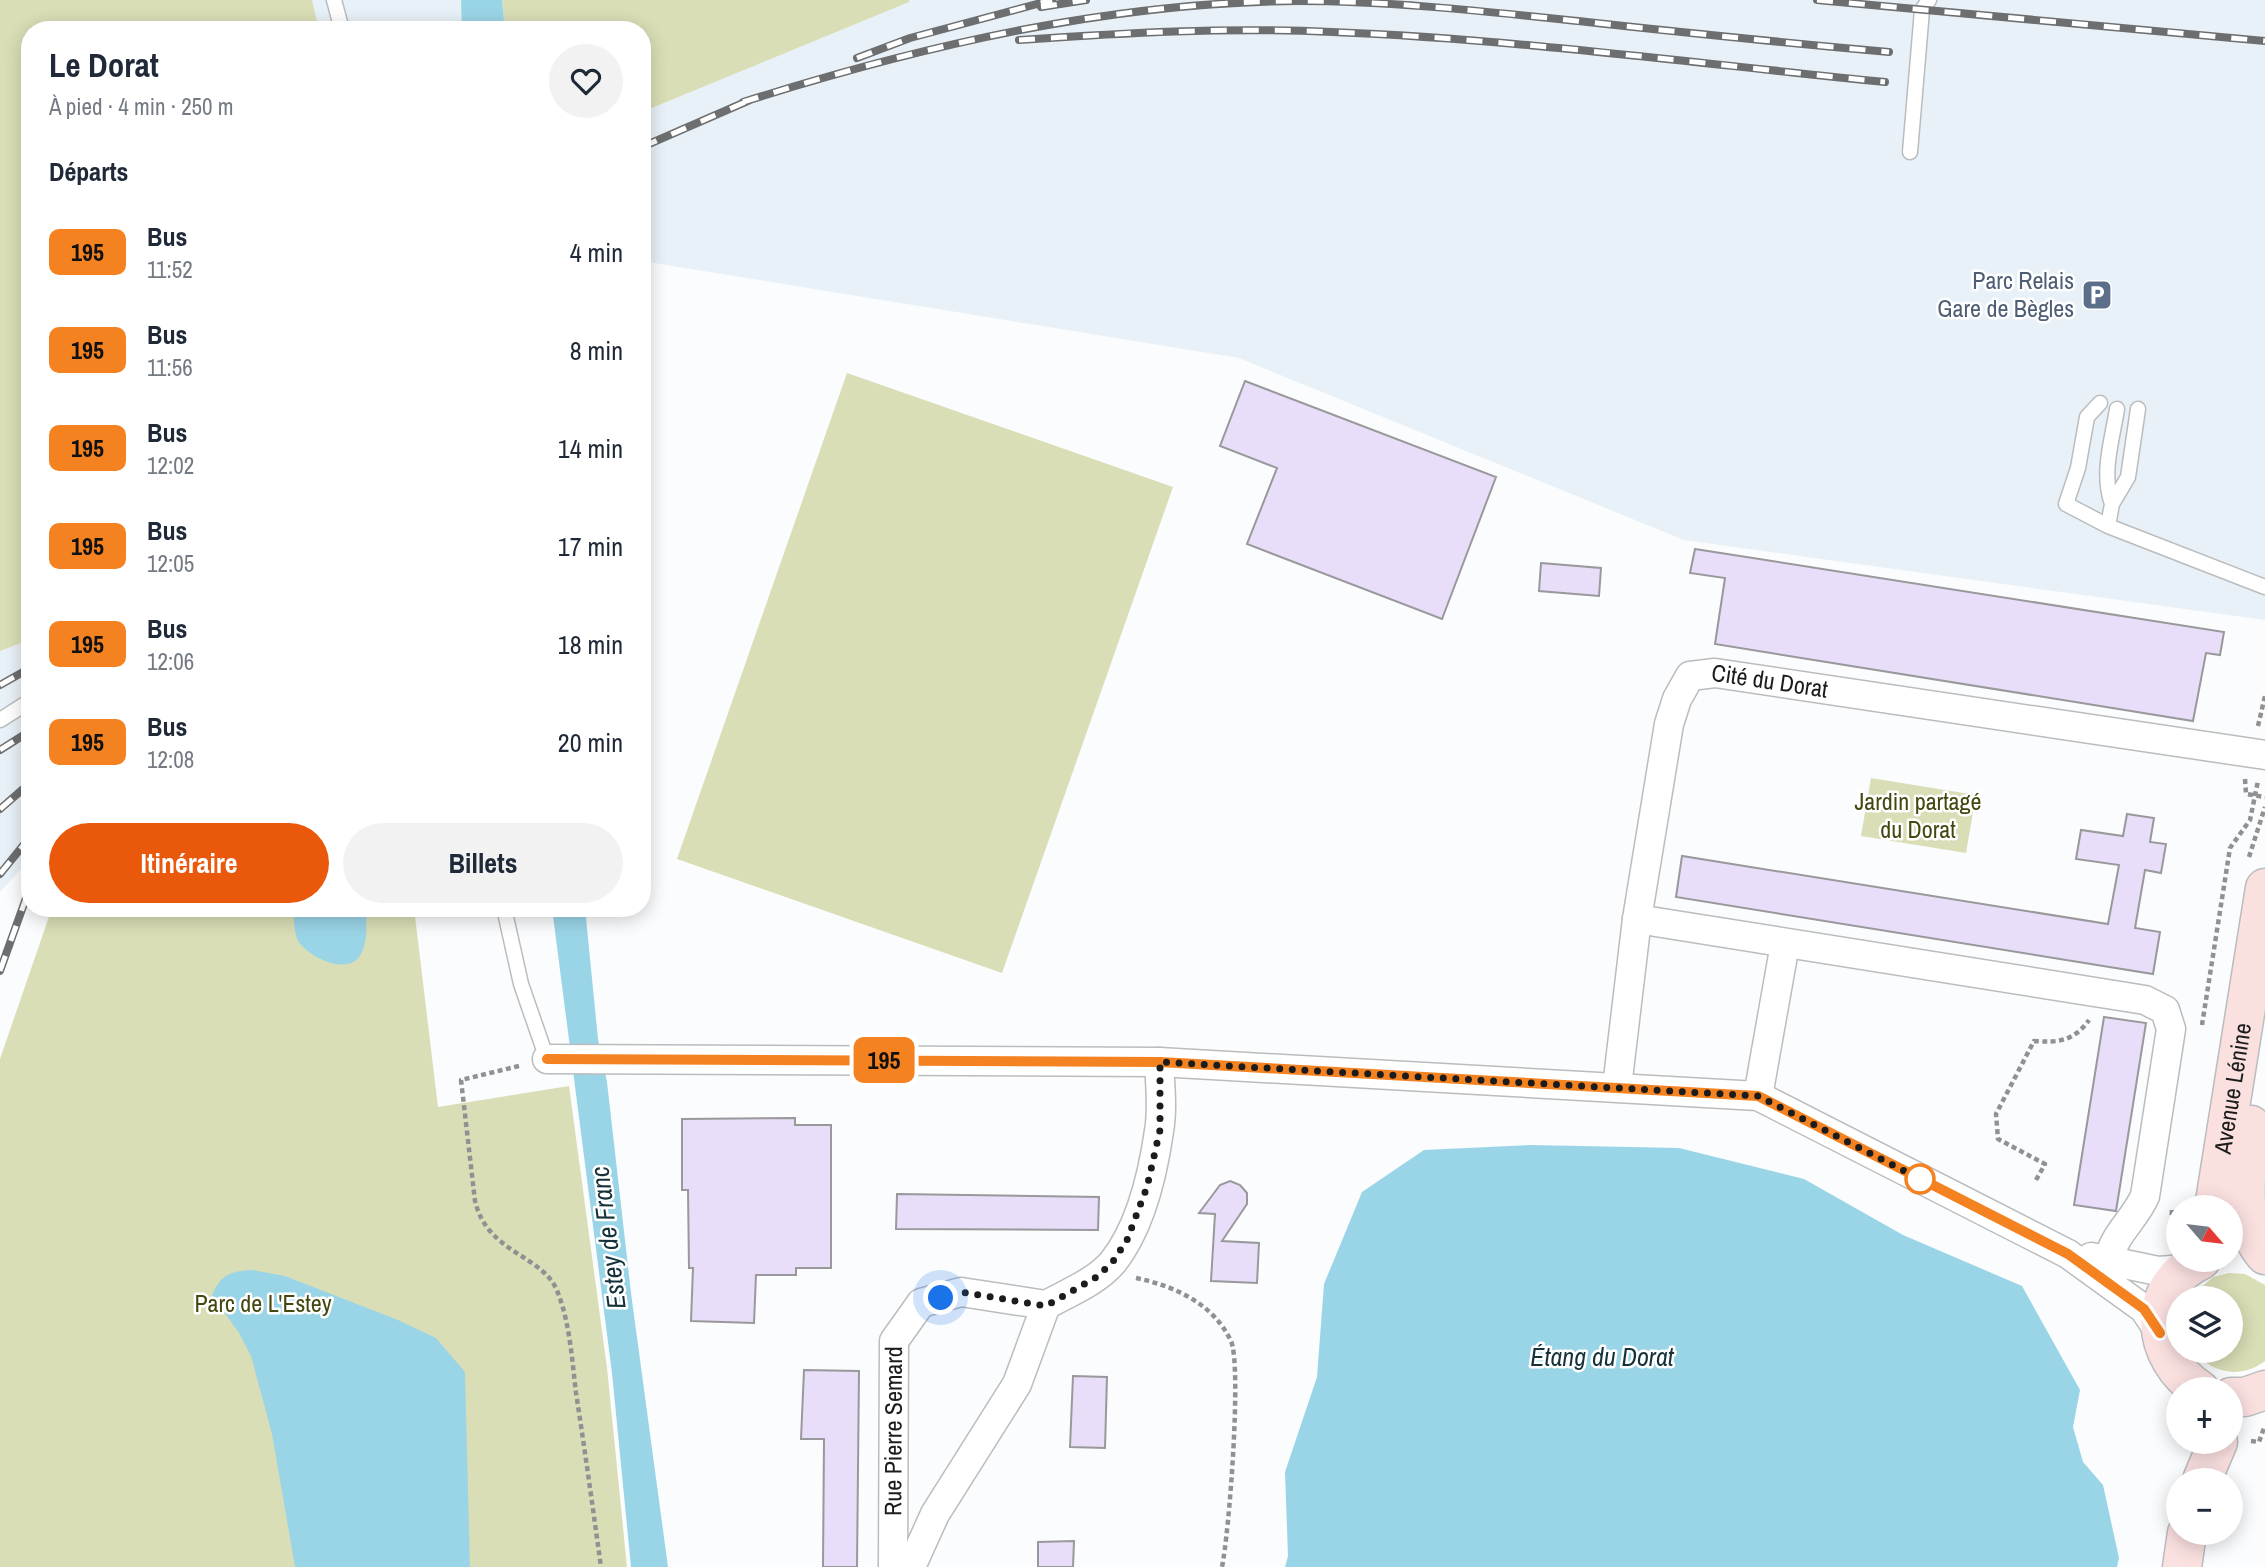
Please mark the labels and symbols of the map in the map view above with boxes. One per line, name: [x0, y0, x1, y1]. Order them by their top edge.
place label: Parc Relais Gare de Bègles: [1937, 264, 2074, 324]
parking icon: Parc Relais Gare de Bègles: [2080, 278, 2114, 312]
street label: Cité du Dorat: [1710, 656, 1831, 705]
park label: Jardin partagé du Dorat: [1855, 785, 1981, 845]
street label: Avenue Lénine: [2206, 1021, 2258, 1157]
line badge: 195: [844, 1037, 924, 1083]
water label: Estey de Franc: [581, 1164, 634, 1311]
unlabelled marker: [1905, 1164, 1935, 1194]
north arrow: [2166, 1195, 2244, 1272]
your location: [923, 1280, 958, 1315]
park label: Parc de L'Estey: [194, 1287, 332, 1319]
water label: Étang du Dorat: [1530, 1339, 1675, 1374]
street label: Rue Pierre Semard: [876, 1346, 909, 1516]

